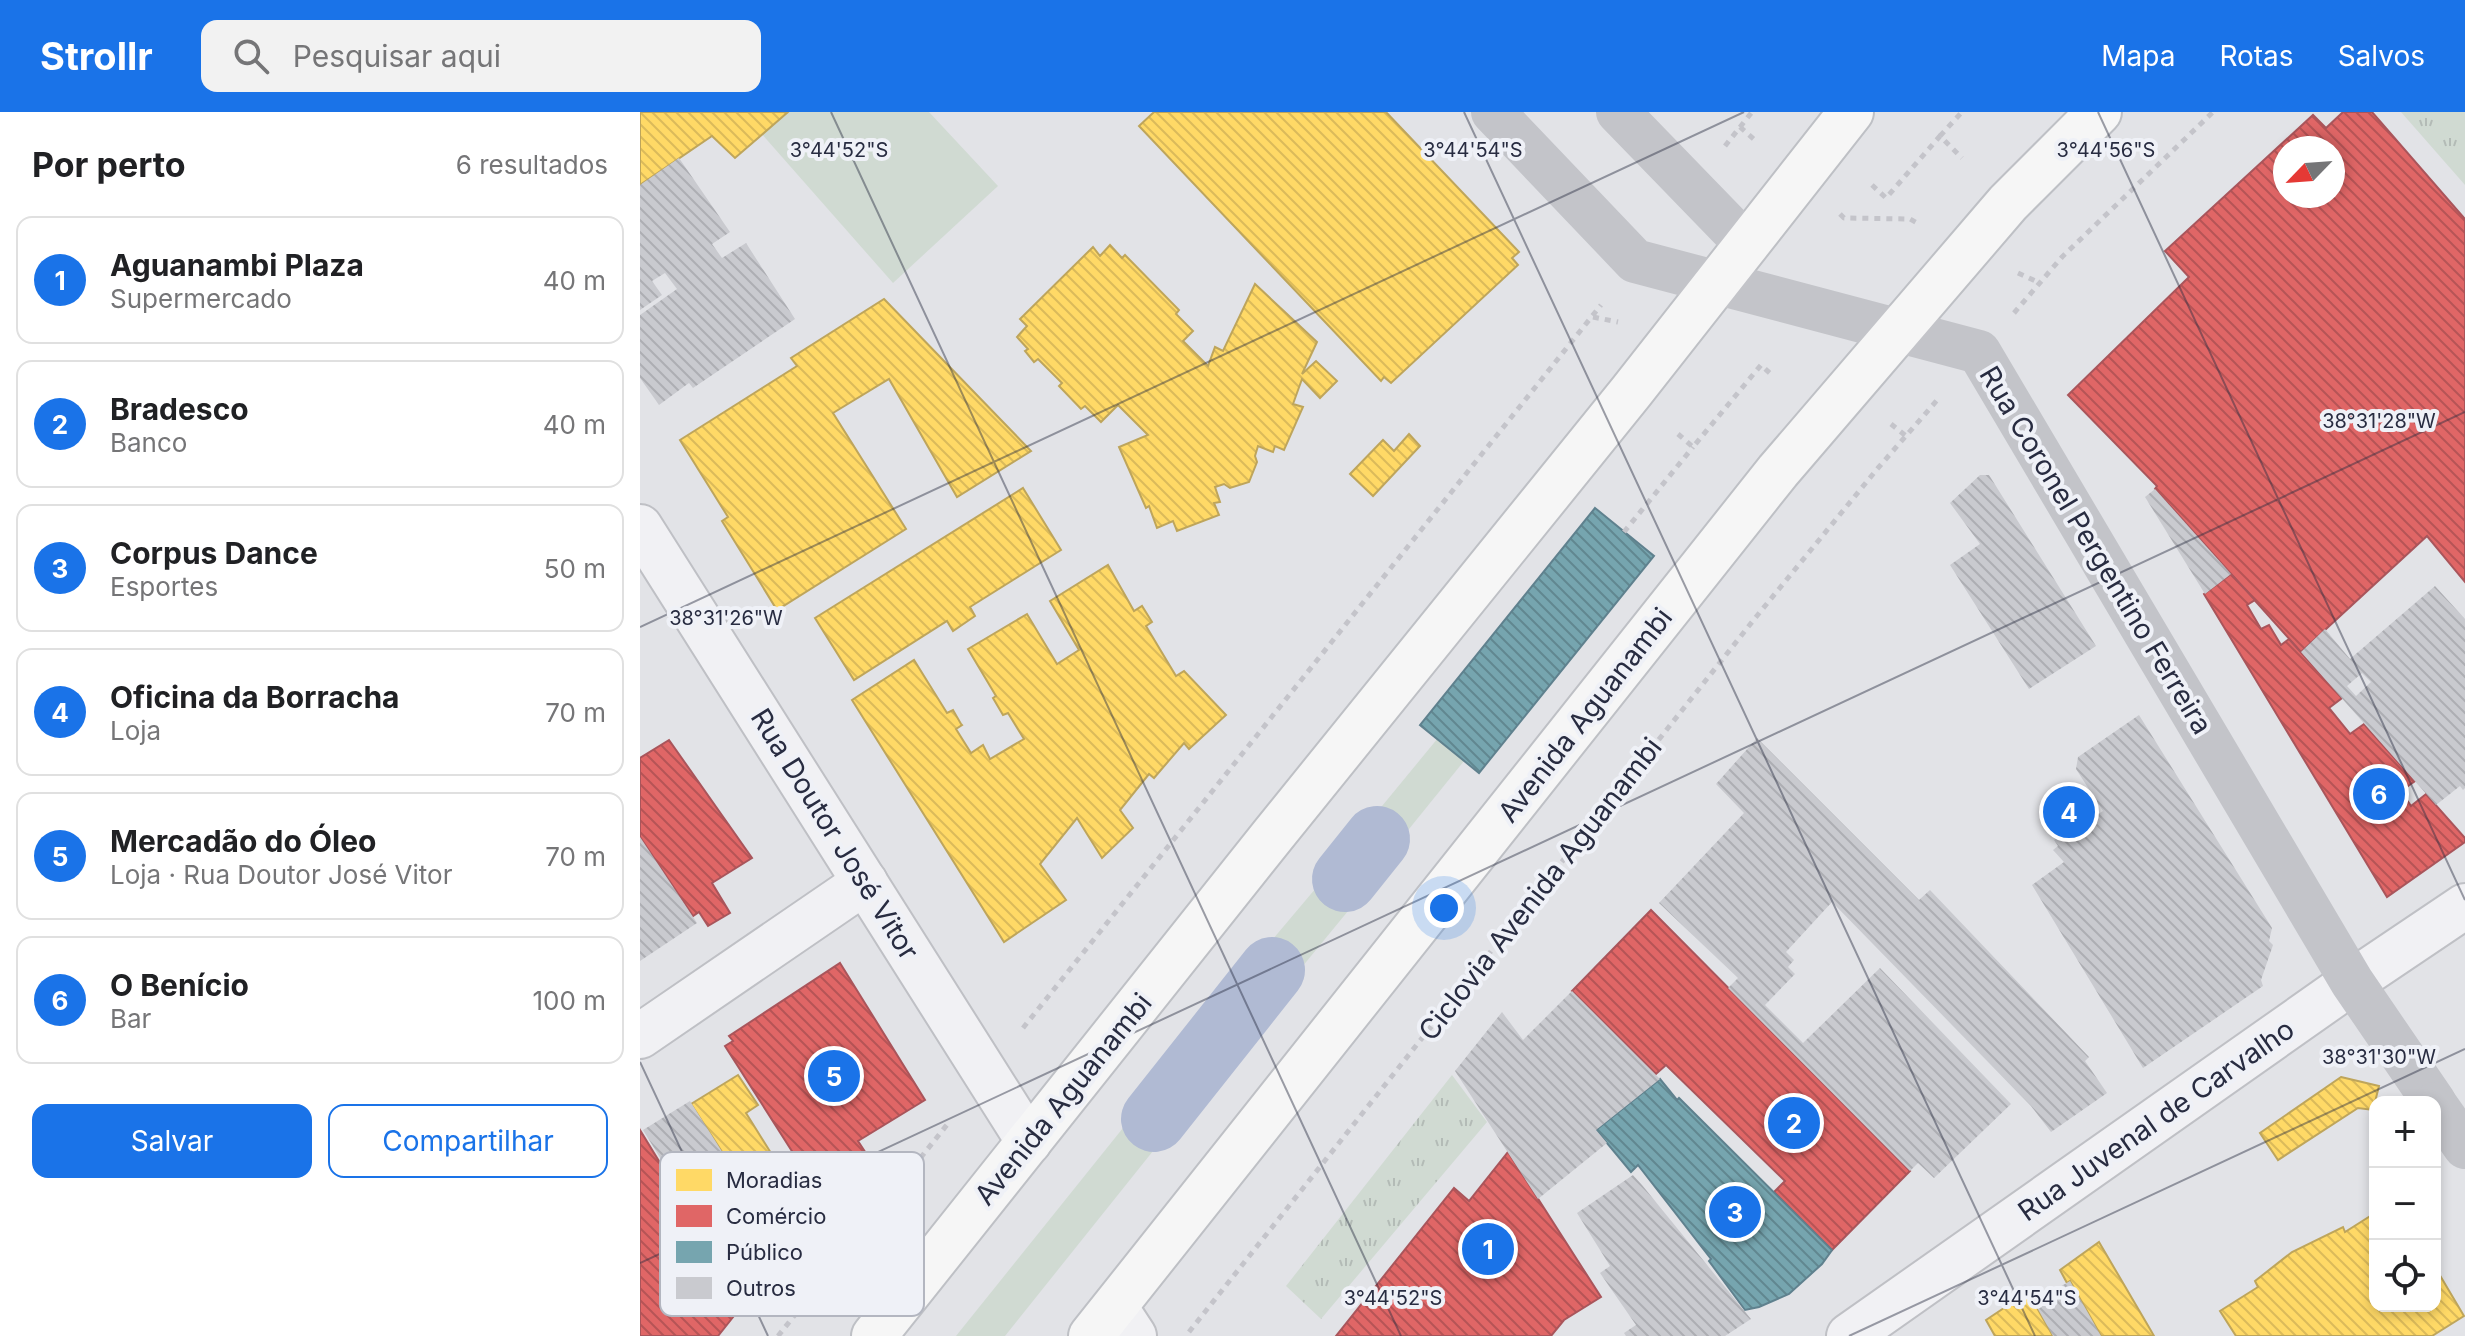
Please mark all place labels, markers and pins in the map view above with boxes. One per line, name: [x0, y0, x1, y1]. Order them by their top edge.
pin: 6: [2353, 764, 2405, 824]
pin: 4: [2043, 782, 2095, 842]
pin: 5: [808, 1046, 860, 1106]
pin: 2: [1768, 1093, 1820, 1153]
pin: 3: [1709, 1182, 1761, 1242]
pin: 1: [1462, 1219, 1514, 1279]

